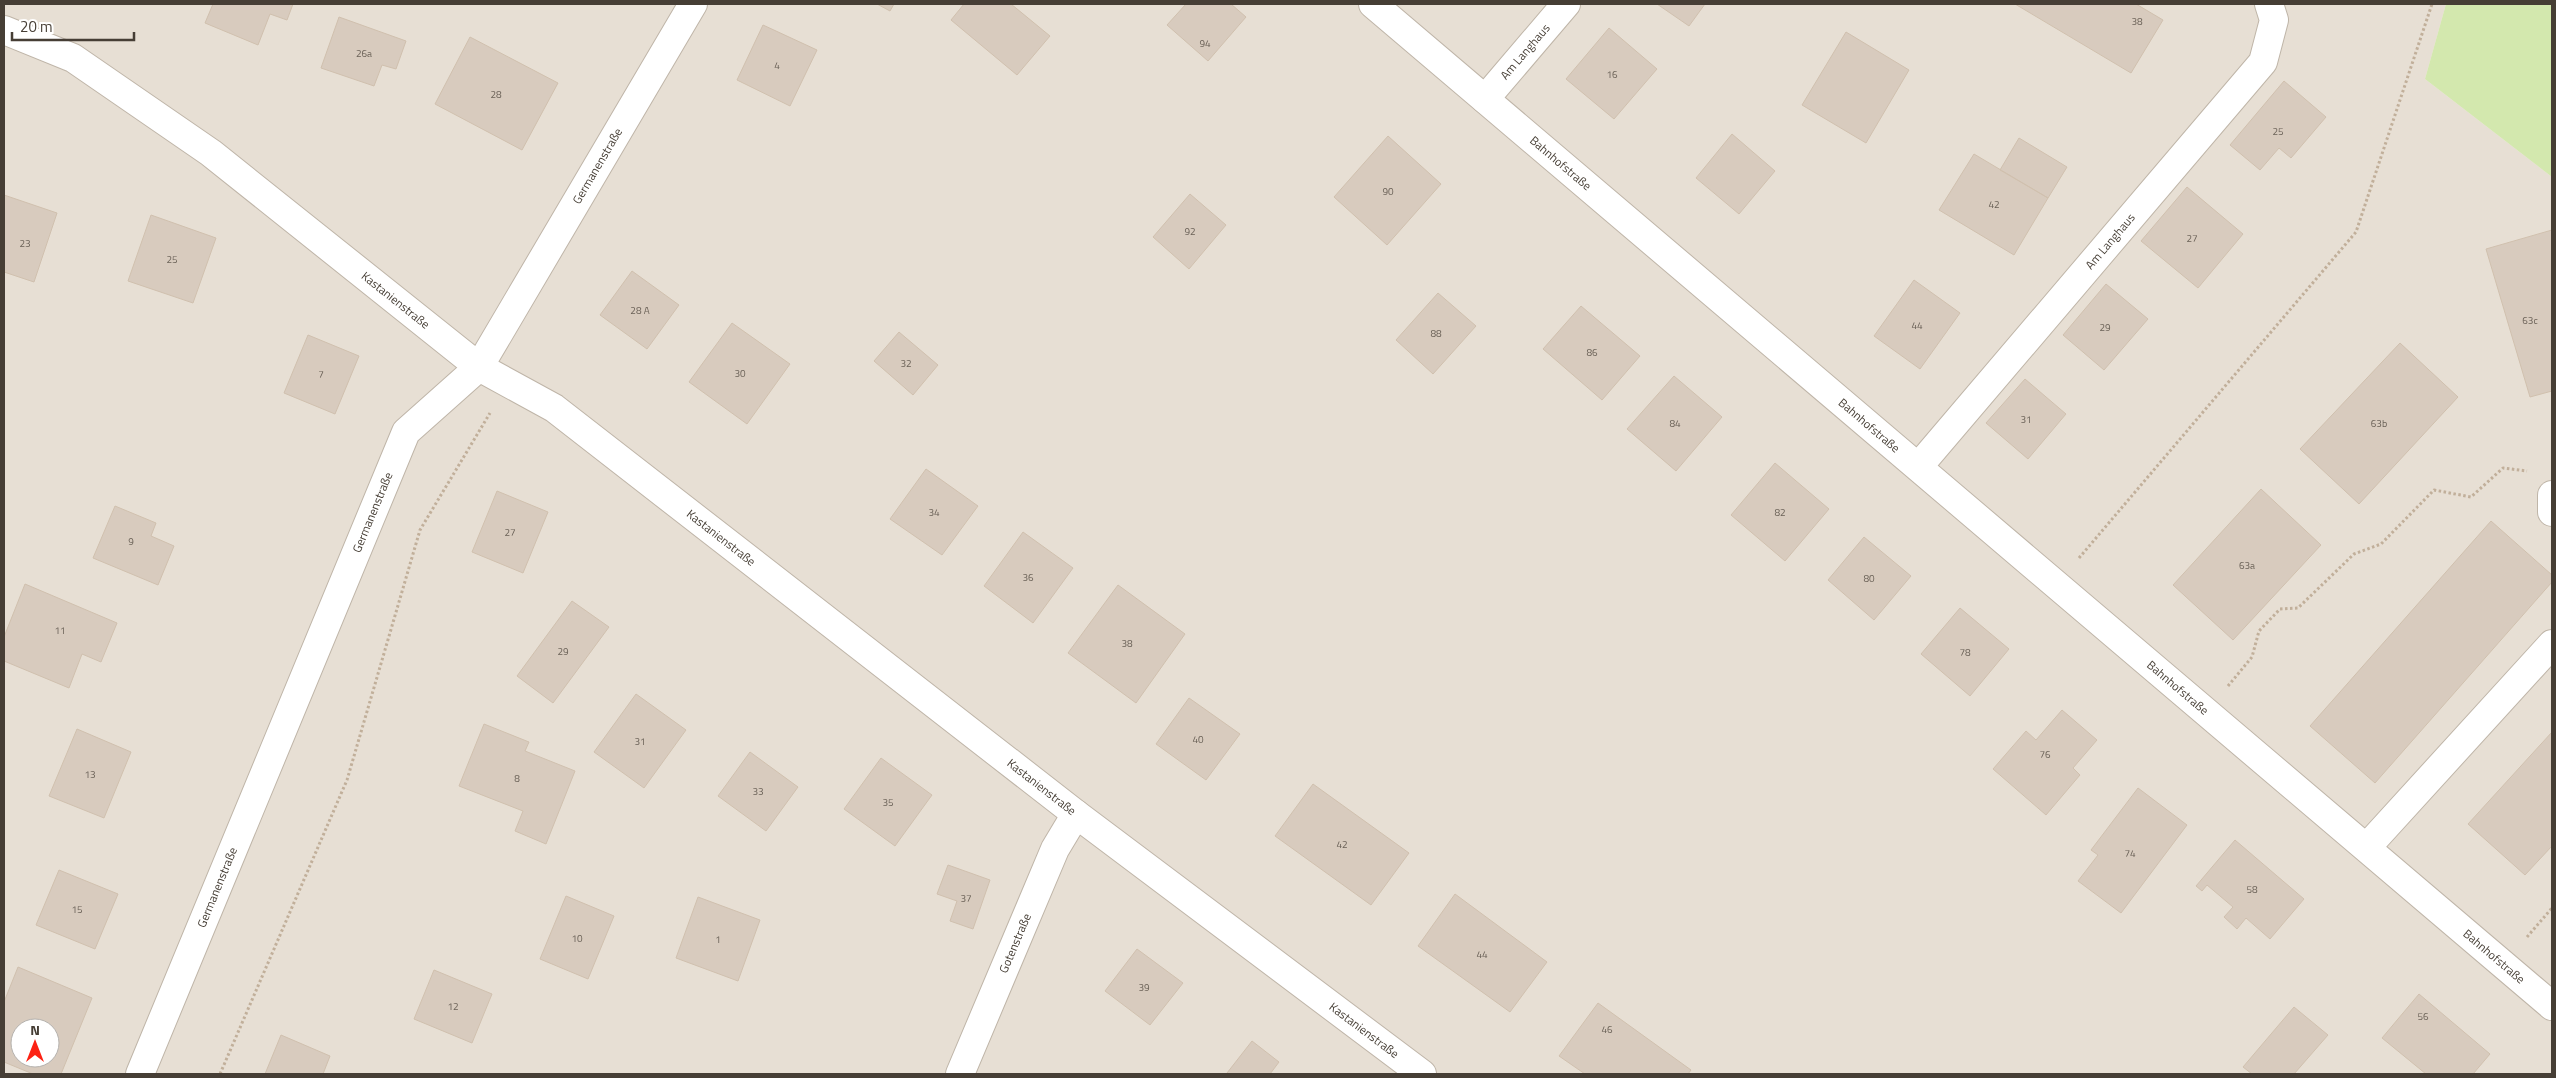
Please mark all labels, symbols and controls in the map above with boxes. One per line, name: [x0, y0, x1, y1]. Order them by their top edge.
scale bar: [12, 10, 135, 42]
house number: 38: [2131, 14, 2143, 29]
text: 20 m: [20, 15, 53, 38]
street label: Am Langhaus: [1495, 19, 1555, 84]
house number: 94: [1199, 36, 1211, 51]
house number: 26a: [356, 46, 372, 61]
house number: 4: [774, 58, 780, 73]
house number: 16: [1606, 67, 1618, 82]
house number: 28: [490, 87, 502, 102]
street label: Germanenstraße: [567, 124, 627, 207]
house number: 25: [2272, 124, 2284, 139]
street label: Bahnhofstraße: [1526, 131, 1596, 195]
house number: 90: [1382, 184, 1394, 199]
house number: 42: [1988, 197, 2000, 212]
street label: Am Langhaus: [2080, 208, 2140, 273]
house number: 92: [1184, 224, 1196, 239]
house number: 27: [2186, 231, 2198, 246]
house number: 23: [19, 236, 31, 251]
house number: 25: [166, 252, 178, 267]
street label: Kastanienstraße: [357, 266, 434, 333]
house number: 28 A: [630, 303, 650, 318]
house number: 63c: [2522, 313, 2538, 328]
house number: 44: [1911, 318, 1923, 333]
house number: 29: [2099, 320, 2111, 335]
house number: 88: [1430, 326, 1442, 341]
house number: 86: [1586, 345, 1598, 360]
house number: 32: [900, 356, 912, 371]
house number: 30: [734, 366, 746, 381]
house number: 7: [318, 367, 324, 382]
street label: Bahnhofstraße: [1834, 393, 1905, 457]
house number: 31: [2020, 412, 2032, 427]
house number: 84: [1669, 416, 1681, 431]
house number: 63b: [2371, 416, 2387, 431]
street label: Germanenstraße: [347, 469, 397, 555]
street label: Kastanienstraße: [683, 504, 760, 571]
house number: 34: [928, 505, 940, 520]
house number: 82: [1774, 505, 1786, 520]
house number: 27: [504, 525, 516, 540]
house number: 9: [128, 534, 134, 549]
house number: 63a: [2239, 558, 2255, 573]
house number: 36: [1022, 570, 1034, 585]
house number: 80: [1863, 571, 1875, 586]
house number: 11: [54, 623, 66, 638]
house number: 38: [1121, 636, 1133, 651]
house number: 29: [557, 644, 569, 659]
house number: 78: [1959, 645, 1971, 660]
street label: Bahnhofstraße: [2143, 656, 2213, 719]
house number: 40: [1192, 732, 1204, 747]
house number: 31: [634, 734, 646, 749]
house number: 76: [2039, 747, 2051, 762]
street label: Kastanienstraße: [1003, 754, 1080, 820]
house number: 13: [84, 767, 96, 782]
house number: 8: [514, 771, 520, 786]
house number: 33: [752, 784, 764, 799]
house number: 35: [882, 795, 894, 810]
house number: 42: [1336, 837, 1348, 852]
street label: Germanenstraße: [192, 844, 242, 930]
house number: 74: [2124, 846, 2136, 861]
house number: 58: [2246, 882, 2258, 897]
house number: 37: [960, 891, 972, 906]
house number: 15: [71, 902, 83, 917]
street label: Gotenstraße: [994, 910, 1036, 976]
street label: Bahnhofstraße: [2459, 924, 2529, 988]
house number: 10: [571, 931, 583, 946]
house number: 1: [715, 932, 721, 947]
house number: 44: [1476, 947, 1488, 962]
house number: 39: [1138, 980, 1150, 995]
street label: Kastanienstraße: [1325, 997, 1403, 1063]
house number: 12: [447, 999, 459, 1014]
house number: 56: [2417, 1009, 2429, 1024]
north arrow: [10, 1018, 60, 1068]
text: N: [30, 1019, 40, 1040]
house number: 46: [1601, 1022, 1613, 1037]

